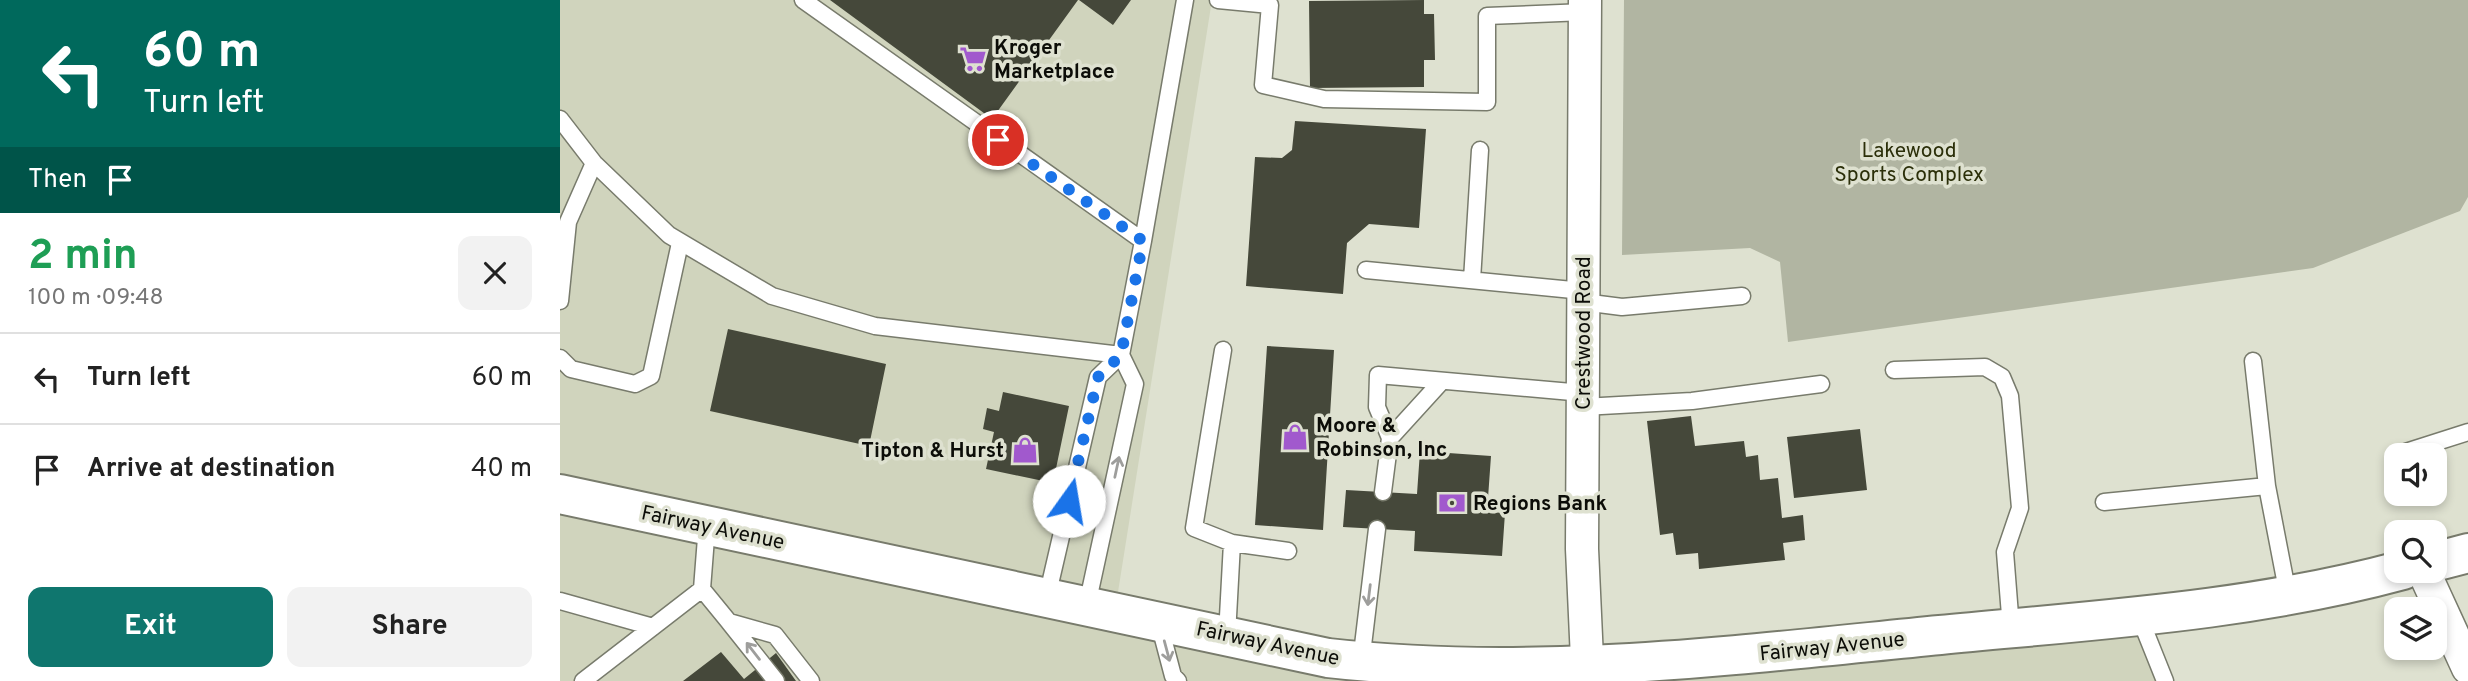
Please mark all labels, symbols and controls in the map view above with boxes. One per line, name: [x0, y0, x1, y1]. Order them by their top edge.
text: 60 m: [143, 23, 261, 85]
icon: left: [28, 28, 119, 119]
place label: Kroger Marketplace: [994, 35, 1115, 86]
supermarket icon: Kroger Marketplace: [958, 44, 988, 74]
text: Turn left: [143, 84, 264, 124]
pin: [968, 110, 1028, 170]
icon: arrive: [979, 121, 1017, 159]
park label: Lakewood Sports Complex: [1834, 138, 1984, 189]
icon: arrive: [101, 161, 139, 199]
text: Then: [28, 164, 87, 197]
text: 2 min: [28, 231, 138, 284]
button: close: [458, 236, 532, 310]
street label: Crestwood Road: [1571, 256, 1598, 410]
text: 100 m · 09:48: [28, 284, 164, 313]
icon: left: [28, 360, 66, 398]
text: Turn left: [87, 362, 191, 395]
text: 60 m: [472, 362, 532, 395]
place label: Moore & Robinson, Inc: [1316, 413, 1447, 464]
shop icon: Moore & Robinson, Inc: [1280, 422, 1310, 452]
shop icon: Tipton & Hurst: [1010, 435, 1040, 465]
place label: Tipton & Hurst: [861, 438, 1004, 465]
map controls: [2384, 443, 2447, 660]
button: sound: [2384, 443, 2447, 506]
icon: arrive: [28, 451, 66, 489]
text: Arrive at destination: [87, 453, 335, 486]
text: 40 m: [471, 453, 532, 486]
one-way arrow: [1111, 456, 1124, 479]
position arrow: [1032, 464, 1106, 538]
bank icon: Regions Bank: [1437, 488, 1467, 518]
place label: Regions Bank: [1473, 491, 1608, 518]
street label: Fairway Avenue: [639, 500, 787, 557]
button: search: [2384, 520, 2447, 583]
one-way arrow: [1362, 583, 1375, 606]
button: Exit: [28, 587, 273, 667]
button: Share: [287, 587, 532, 667]
button: layers: [2384, 597, 2447, 660]
street label: Fairway Avenue: [1194, 616, 1342, 673]
street label: Fairway Avenue: [1758, 626, 1906, 669]
one-way arrow: [1161, 640, 1174, 662]
one-way arrow: [745, 643, 760, 661]

